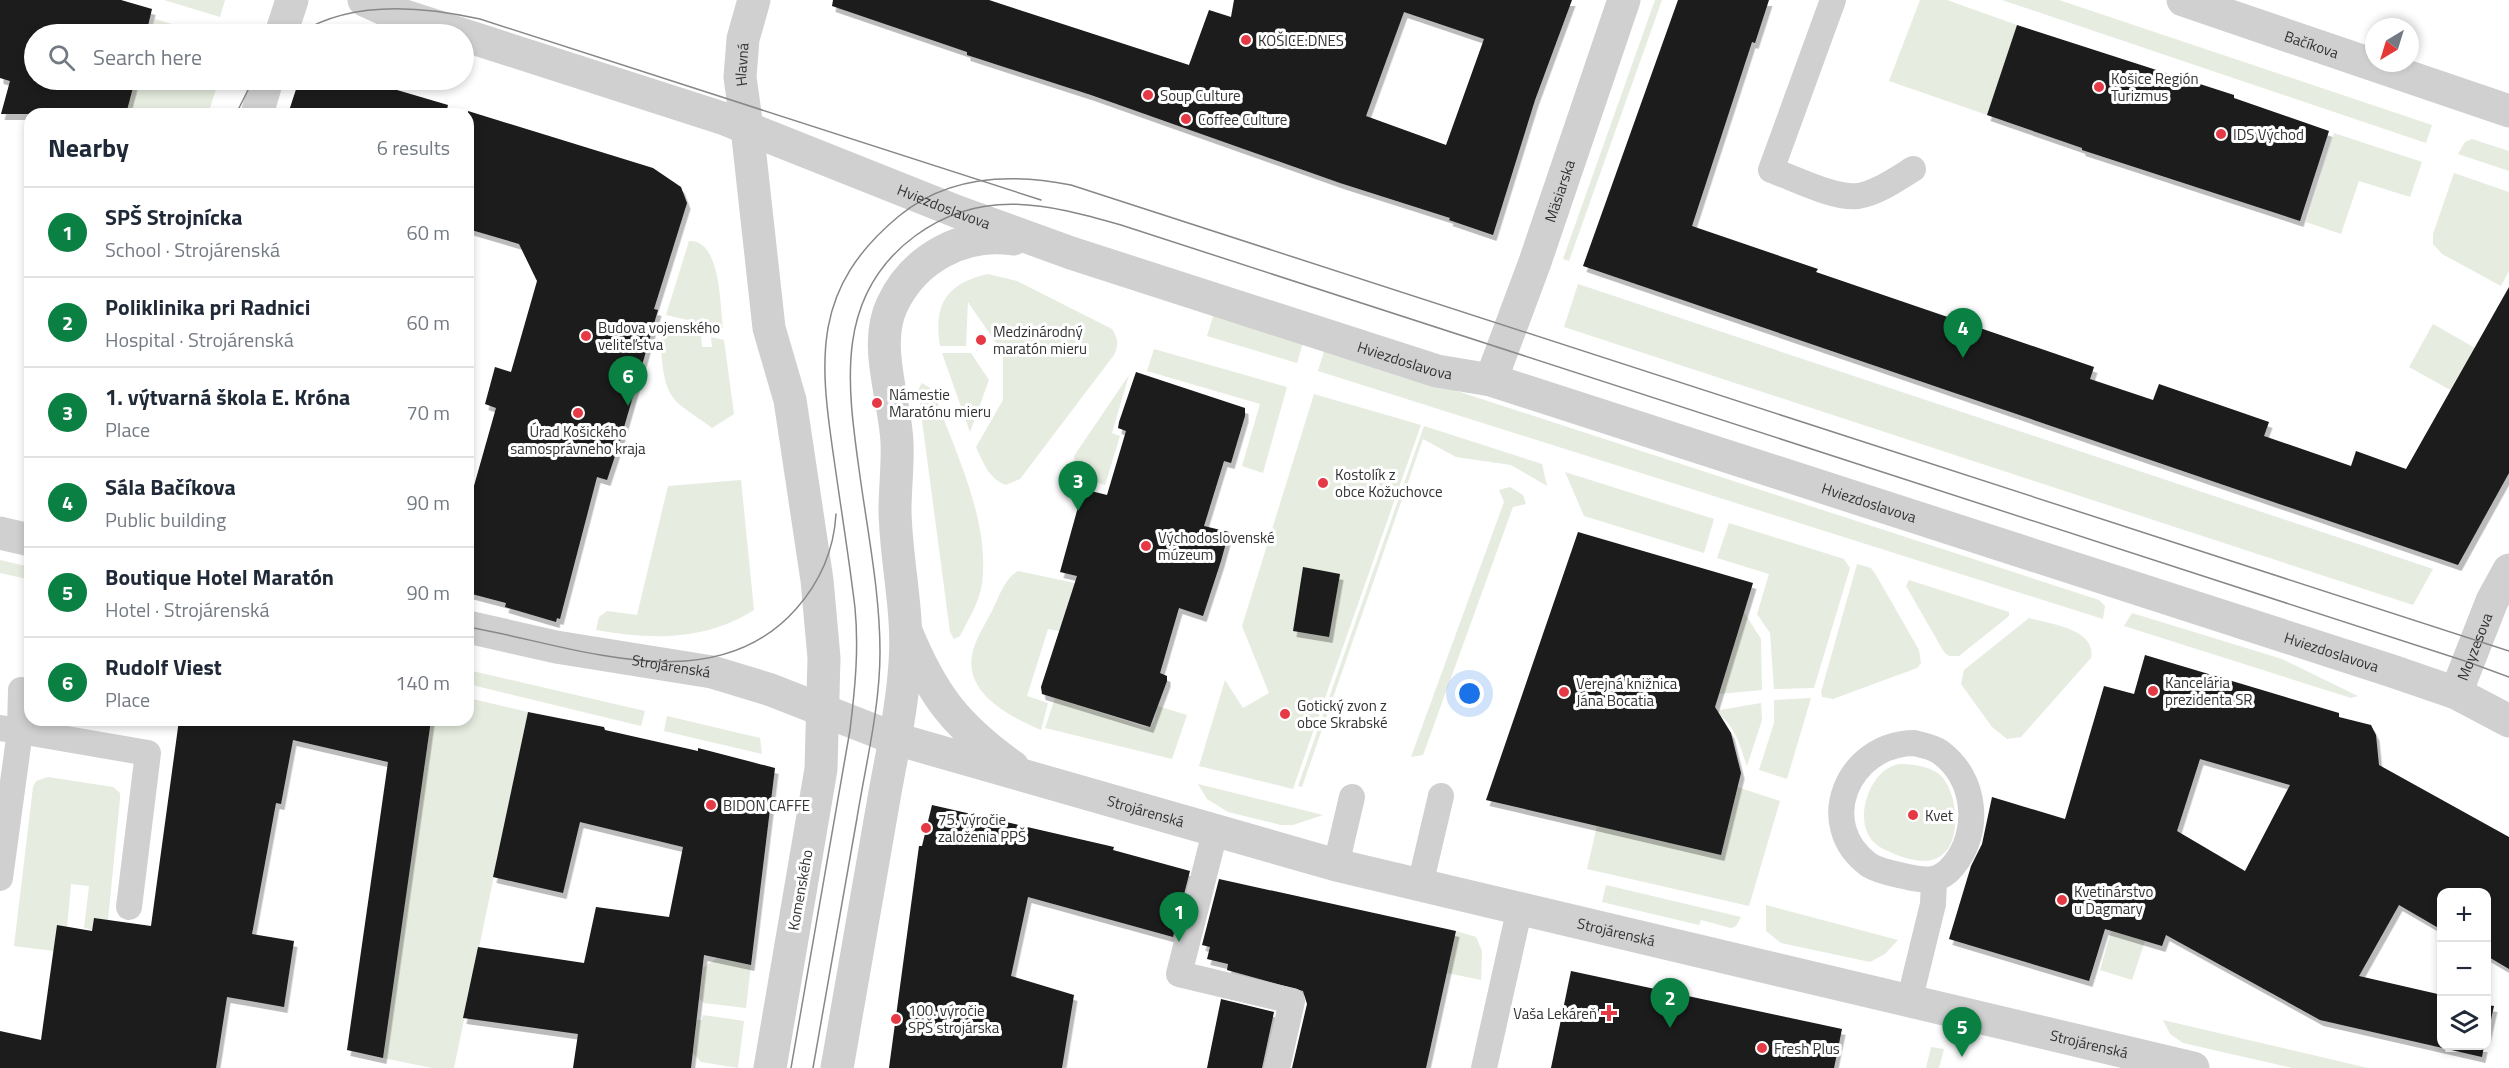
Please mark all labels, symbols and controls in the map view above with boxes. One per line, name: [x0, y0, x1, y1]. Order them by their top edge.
north arrow: [2365, 18, 2419, 72]
search box: [24, 24, 474, 90]
street label: Bačíkova: [2281, 24, 2342, 64]
place label: KOŠICE:DNES: [1258, 29, 1344, 52]
marker: KOŠICE:DNES: [1239, 33, 1253, 47]
text: Search here: [93, 40, 202, 74]
icon: search: [45, 41, 78, 74]
street label: Hlavná: [729, 41, 754, 88]
place label: Košice Región Turizmus: [2111, 67, 2198, 107]
marker: Košice Región Turizmus: [2092, 80, 2106, 94]
place label: Soup Culture: [1160, 84, 1241, 107]
marker: Soup Culture: [1141, 88, 1155, 102]
place label: Coffee Culture: [1198, 108, 1287, 131]
marker: Coffee Culture: [1179, 112, 1193, 126]
place label: IDS Východ: [2233, 123, 2304, 146]
marker: IDS Východ: [2214, 127, 2228, 141]
text: Nearby: [48, 128, 129, 167]
text: 6 results: [377, 132, 450, 163]
street label: Mäsiarska: [1538, 156, 1581, 225]
street label: Hviezdoslavova: [894, 178, 994, 235]
text: SPŠ Strojnícka: [105, 200, 242, 234]
text: 1: [62, 217, 73, 248]
text: 60 m: [406, 217, 450, 248]
text: School · Strojárenská: [105, 234, 280, 265]
text: Poliklinika pri Radnici: [105, 290, 310, 324]
text: 2: [62, 307, 73, 338]
text: 60 m: [406, 307, 450, 338]
pin: 4: [1944, 308, 1982, 358]
place label: Budova vojenského veliteľstva: [598, 316, 720, 356]
place label: Medzinárodný maratón mieru: [993, 320, 1087, 360]
text: Hospital · Strojárenská: [105, 324, 294, 355]
marker: Budova vojenského veliteľstva: [579, 329, 593, 343]
marker: Medzinárodný maratón mieru: [974, 333, 988, 347]
street label: Hviezdoslavova: [1354, 335, 1454, 385]
pin: 6: [608, 356, 648, 406]
text: 1. výtvarná škola E. Króna: [105, 380, 350, 414]
place label: Námestie Maratónu mieru: [889, 383, 991, 423]
marker: Námestie Maratónu mieru: [870, 396, 884, 410]
text: 3: [62, 397, 73, 428]
text: 70 m: [406, 397, 450, 428]
marker: Úrad Košického samosprávneho kraja: [571, 406, 585, 420]
text: Place: [105, 414, 150, 445]
place label: Úrad Košického samosprávneho kraja: [510, 420, 646, 460]
pin: 3: [1058, 462, 1098, 511]
place label: Kostolík z obce Kožuchovce: [1335, 463, 1443, 503]
text: Sála Bačíkova: [105, 470, 236, 504]
marker: Kostolík z obce Kožuchovce: [1316, 476, 1330, 490]
street label: Hviezdoslavova: [1819, 476, 1920, 528]
text: 4: [62, 487, 73, 518]
text: 90 m: [406, 487, 450, 518]
text: Public building: [105, 504, 226, 535]
place label: Východoslovenské múzeum: [1158, 526, 1275, 566]
marker: Východoslovenské múzeum: [1139, 539, 1153, 553]
text: Boutique Hotel Maratón: [105, 560, 334, 594]
text: 5: [62, 577, 73, 608]
text: 90 m: [406, 577, 450, 608]
text: Hotel · Strojárenská: [105, 594, 270, 625]
street label: Moyzesova: [2451, 609, 2498, 684]
street label: Hviezdoslavova: [2281, 625, 2382, 678]
street label: Strojárenská: [630, 648, 713, 683]
text: Rudolf Viest: [105, 650, 222, 684]
text: 6: [62, 667, 73, 698]
text: 140 m: [395, 667, 450, 698]
place label: Kancelária prezidenta SR: [2165, 671, 2253, 711]
place label: Verejná knižnica Jána Bocatia: [1576, 672, 1678, 712]
your location: [1455, 679, 1484, 708]
text: Place: [105, 684, 150, 715]
marker: Kancelária prezidenta SR: [2146, 684, 2160, 698]
marker: Verejná knižnica Jána Bocatia: [1557, 685, 1571, 699]
place label: Gotický zvon z obce Skrabské: [1297, 694, 1388, 734]
marker: Gotický zvon z obce Skrabské: [1278, 707, 1292, 721]
street label: Strojárenská: [1104, 789, 1188, 833]
place label: BIDON CAFFE: [723, 794, 810, 817]
marker: BIDON CAFFE: [704, 798, 718, 812]
place label: Kvet: [1925, 804, 1954, 827]
place label: 75. výročie založenia PPŠ: [938, 808, 1026, 848]
marker: Kvet: [1906, 808, 1920, 822]
marker: 75. výročie založenia PPŠ: [919, 821, 933, 835]
street label: Komenského: [782, 848, 818, 932]
place label: Kvetinárstvo u Dagmary: [2074, 880, 2153, 920]
map controls: [2437, 888, 2491, 1050]
button: +: [2437, 888, 2491, 942]
pin: 1: [1160, 892, 1198, 942]
marker: Kvetinárstvo u Dagmary: [2055, 893, 2069, 907]
street label: Strojárenská: [1575, 911, 1658, 952]
button: −: [2437, 942, 2491, 996]
pin: 2: [1650, 978, 1690, 1028]
button: layers: [2437, 996, 2491, 1050]
place label: 100. výročie SPŠ strojárska: [908, 999, 1000, 1039]
place label: Vaša Lekáreň: [1513, 1002, 1597, 1025]
marker: Vaša Lekáreň: [1602, 1006, 1616, 1020]
pin: 5: [1942, 1008, 1982, 1057]
marker: 100. výročie SPŠ strojárska: [889, 1012, 903, 1026]
street label: Strojárenská: [2048, 1023, 2131, 1064]
place label: Fresh Plus: [1774, 1037, 1840, 1060]
marker: Fresh Plus: [1755, 1041, 1769, 1055]

